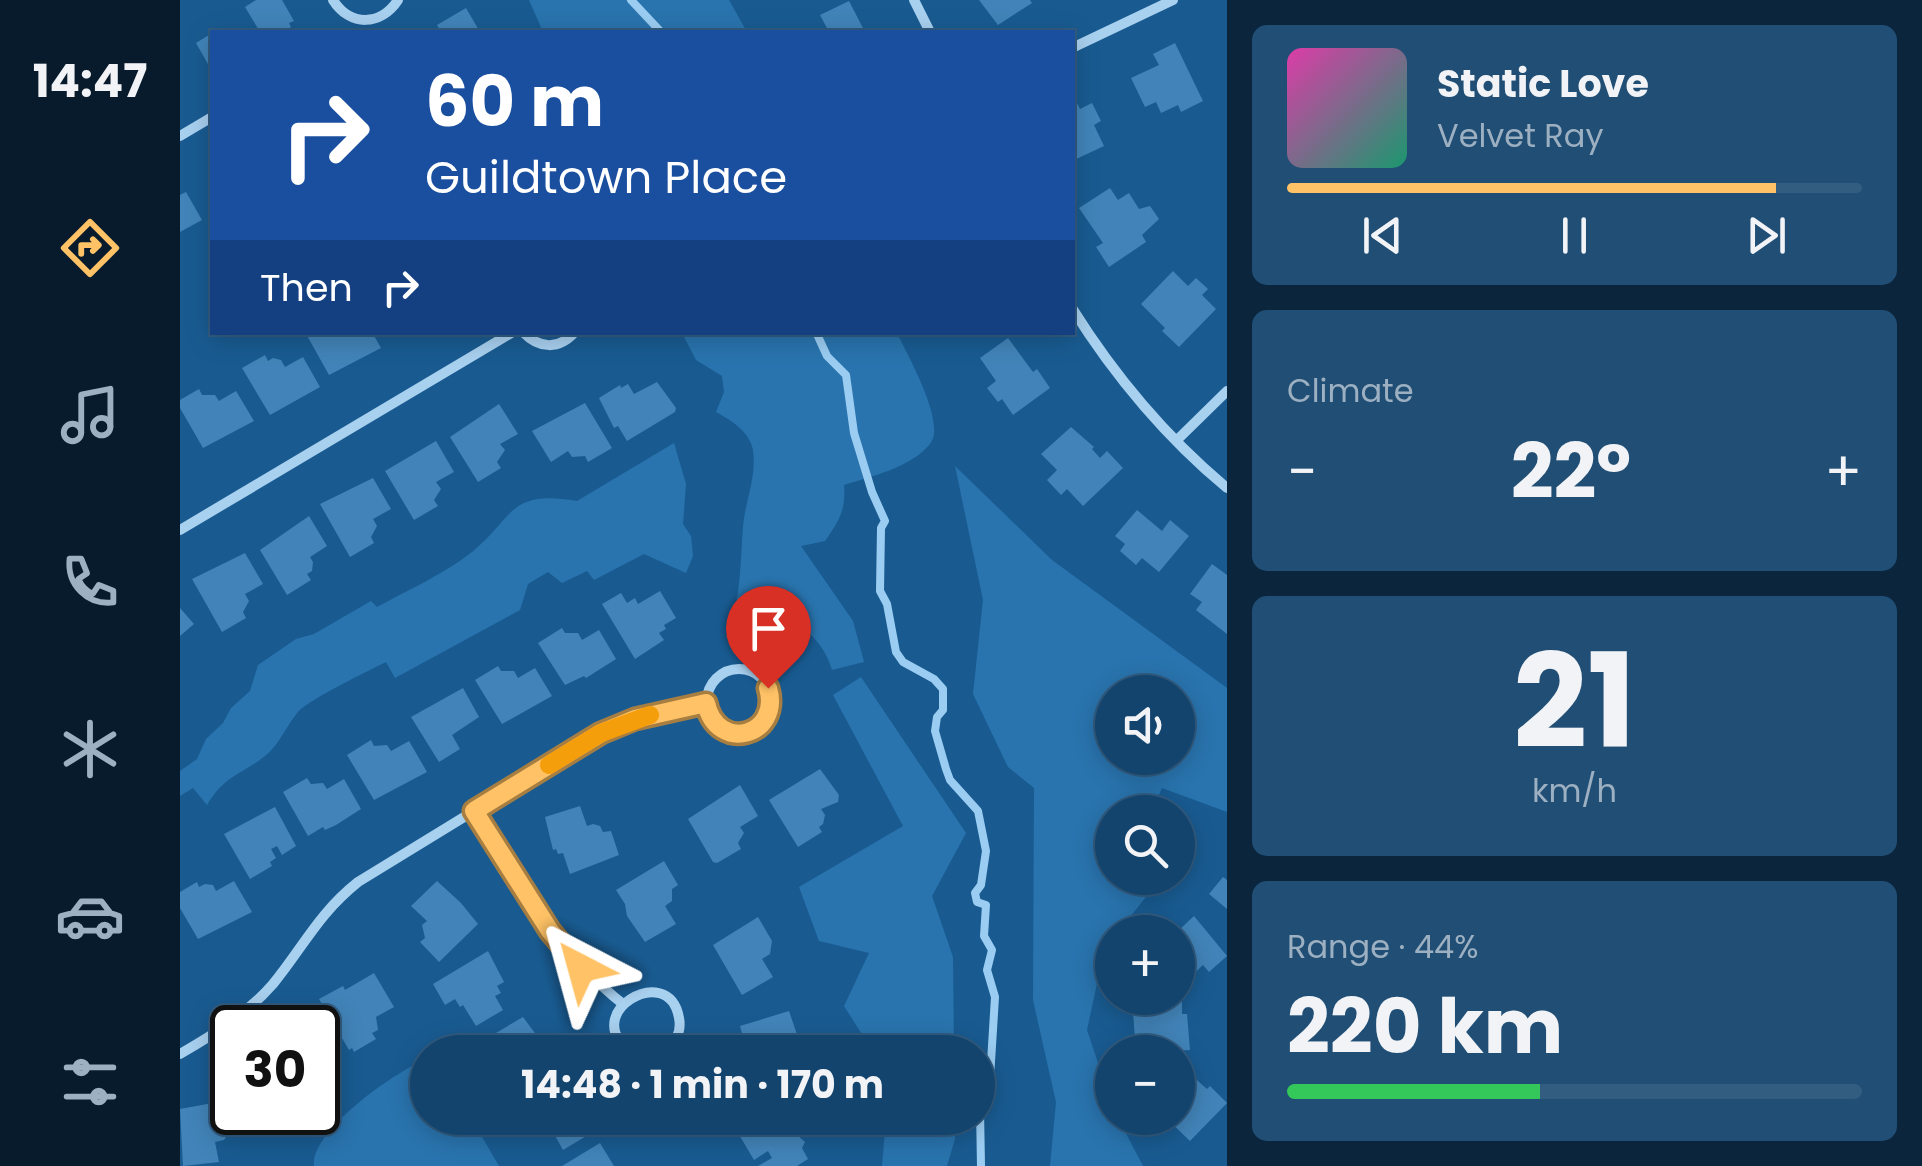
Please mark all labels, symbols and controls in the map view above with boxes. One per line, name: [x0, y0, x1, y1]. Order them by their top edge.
text: 14:47: [33, 50, 147, 113]
text: 60 m: [425, 52, 604, 151]
text: Static Love: [1437, 57, 1649, 110]
icon: right: [260, 70, 390, 200]
text: Velvet Ray: [1437, 113, 1603, 158]
text: Guildtown Place: [425, 146, 787, 209]
icon: previous: [1355, 208, 1410, 263]
icon: pause: [1547, 208, 1602, 263]
icon: next: [1739, 208, 1794, 263]
icon: directions: [55, 213, 125, 283]
icon: right: [373, 260, 428, 315]
text: Then: [260, 261, 353, 314]
text: Climate: [1287, 368, 1414, 413]
icon: music: [55, 380, 125, 450]
text: 22°: [1511, 419, 1631, 524]
text: −: [1287, 433, 1317, 510]
text: +: [1824, 433, 1862, 510]
icon: phone: [55, 547, 125, 617]
pin: [726, 586, 811, 689]
icon: arrive: [741, 601, 796, 656]
text: 21: [1513, 610, 1636, 793]
map controls: [1095, 675, 1195, 1135]
button: sound: [1095, 675, 1195, 775]
icon: climate: [55, 714, 125, 784]
text: km/h: [1532, 768, 1617, 813]
button: search: [1095, 795, 1195, 895]
icon: car: [55, 881, 125, 951]
button: +: [1095, 915, 1195, 1015]
position arrow: [529, 916, 633, 1020]
text: Range · 44%: [1287, 924, 1478, 969]
text: 220 km: [1287, 974, 1563, 1079]
speed limit sign: 30: [210, 1005, 340, 1135]
button: −: [1095, 1035, 1195, 1135]
icon: filters: [55, 1047, 125, 1117]
text: 14:48 · 1 min · 170 m: [521, 1058, 884, 1111]

